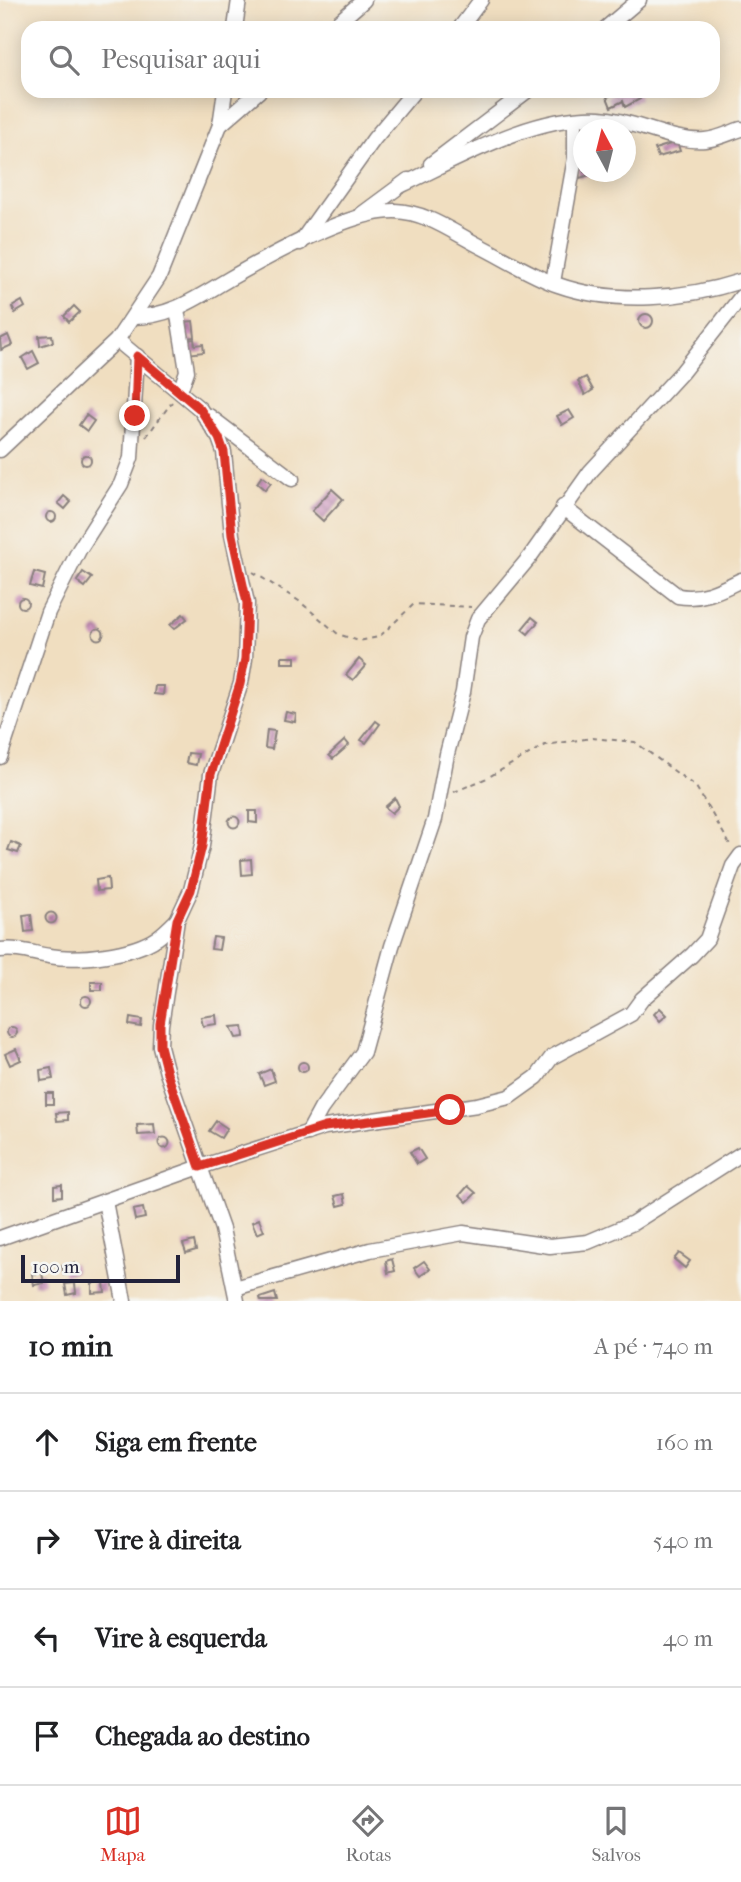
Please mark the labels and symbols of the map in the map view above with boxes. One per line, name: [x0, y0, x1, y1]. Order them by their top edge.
north arrow: [573, 119, 636, 182]
route end: [119, 400, 150, 431]
route start: [434, 1094, 465, 1125]
scale bar: [21, 1252, 180, 1284]

